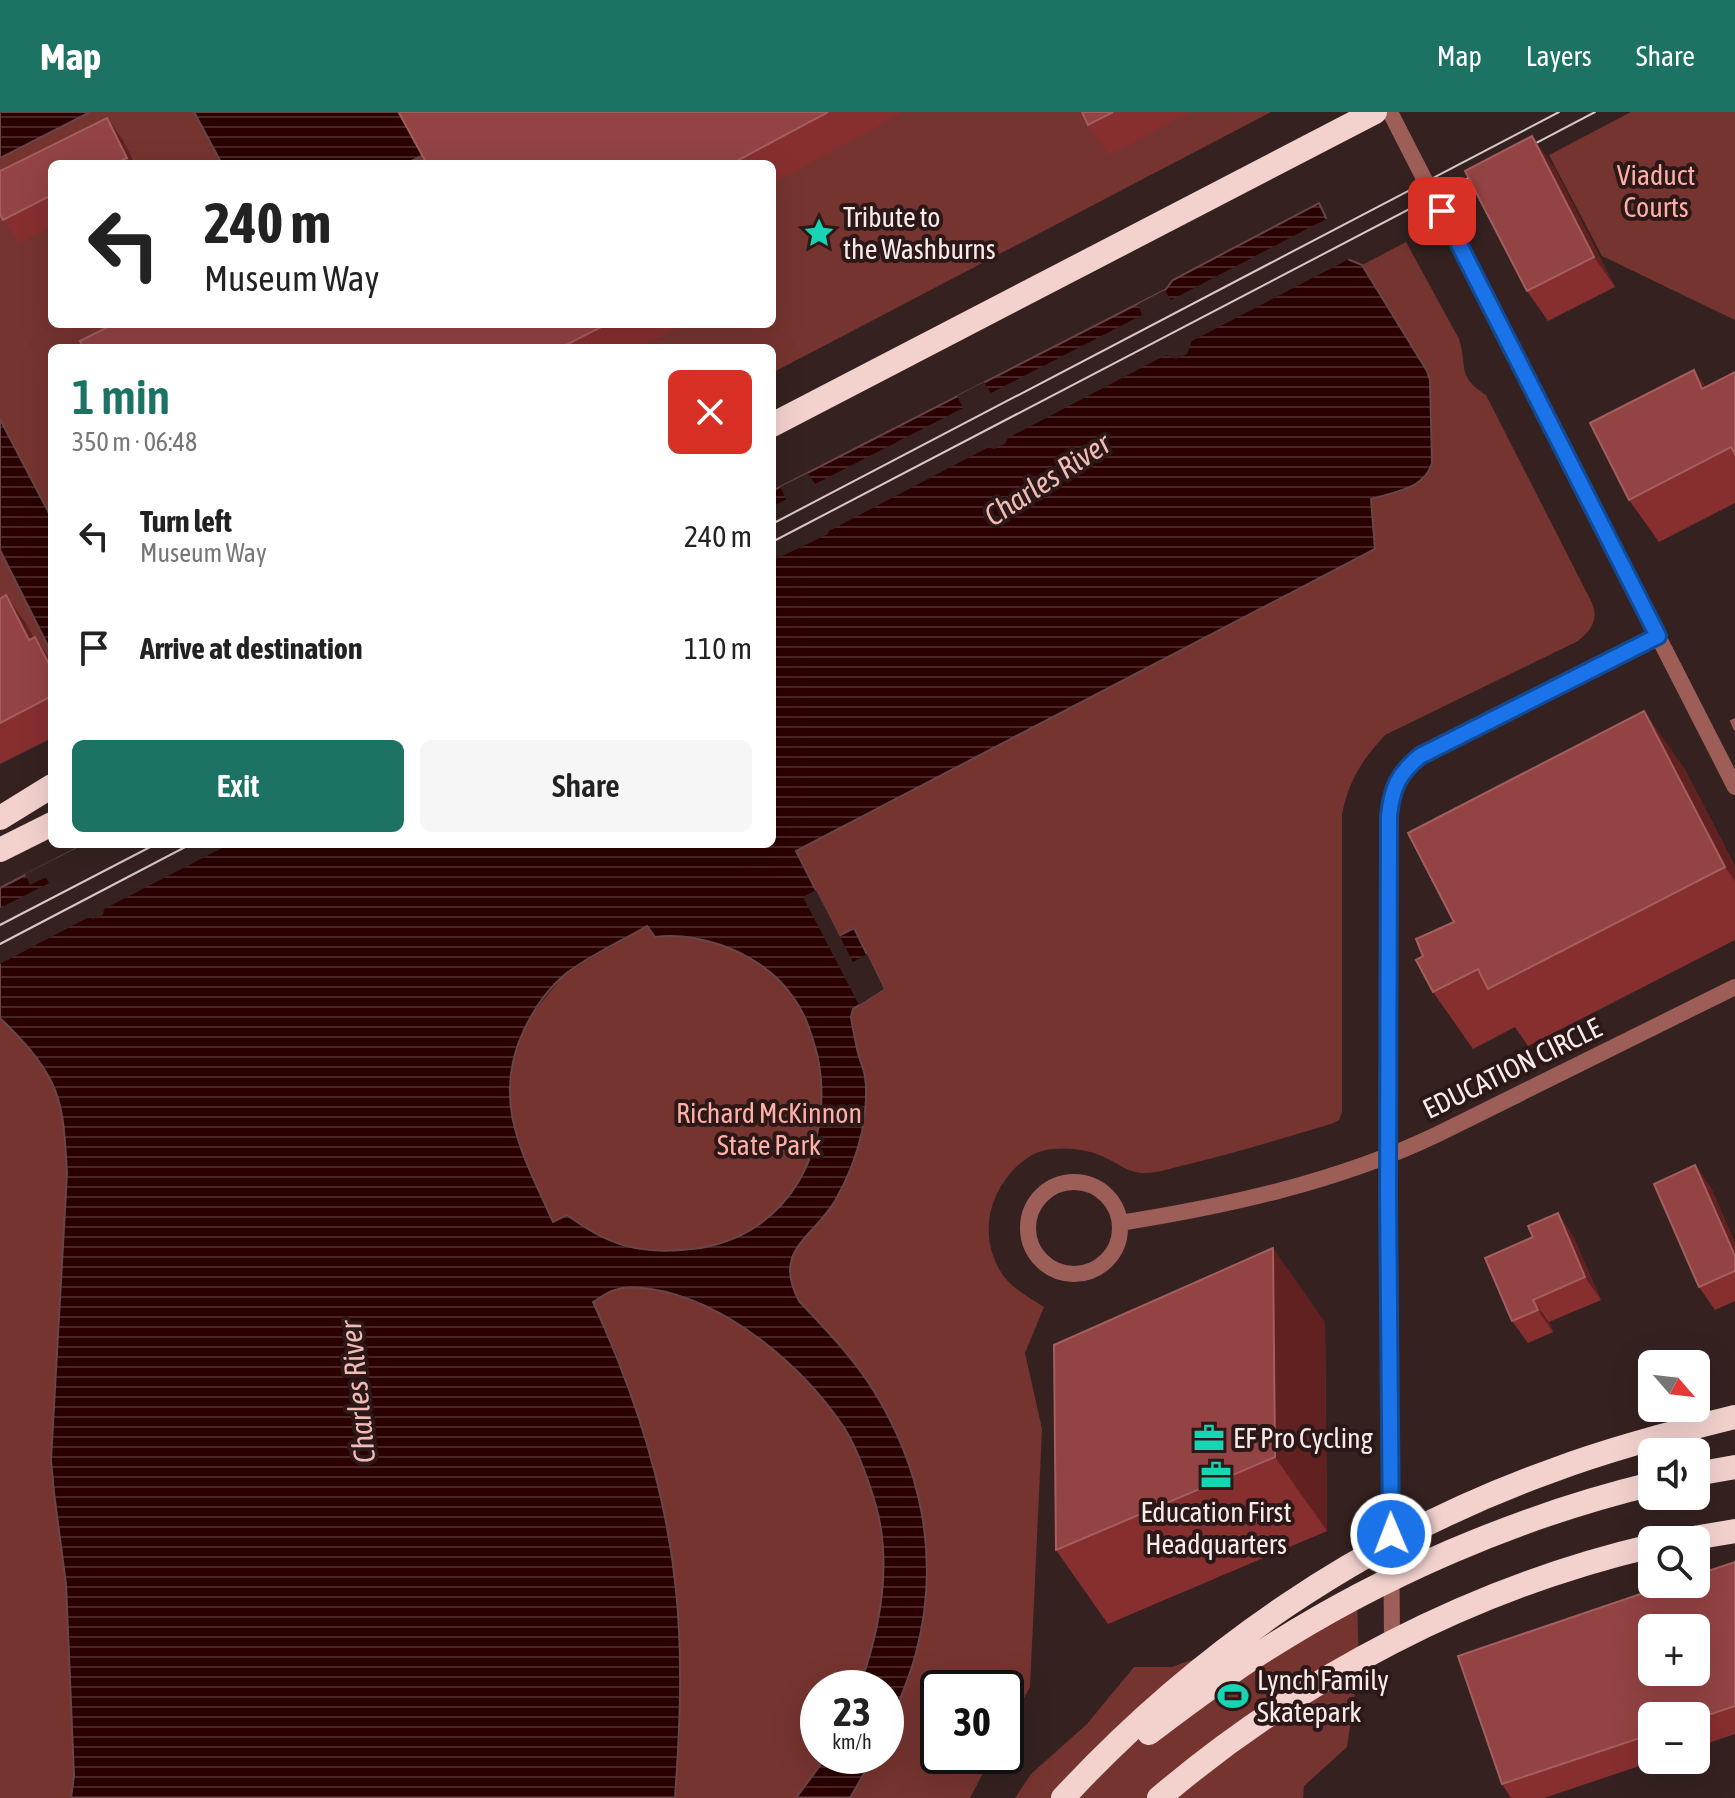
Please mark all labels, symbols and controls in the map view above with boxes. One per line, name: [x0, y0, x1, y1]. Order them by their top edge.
text: Map: [40, 35, 101, 78]
text: Map: [1437, 40, 1482, 72]
text: Layers: [1526, 40, 1592, 72]
text: Share: [1636, 40, 1695, 72]
park label: Viaduct Courts: [1617, 159, 1695, 223]
pin: [1408, 177, 1476, 245]
icon: arrive: [1420, 189, 1464, 233]
text: 240 m: [204, 191, 331, 255]
icon: left: [72, 192, 176, 296]
place label: Tribute to the Washburns: [843, 201, 996, 265]
place icon: Tribute to the Washburns: [802, 216, 836, 250]
text: Museum Way: [204, 257, 379, 299]
text: 1 min: [72, 369, 170, 424]
button: close: [668, 370, 752, 454]
water label: Charles River: [978, 425, 1117, 532]
text: 350 m · 06:48: [72, 427, 197, 457]
text: Turn left: [140, 504, 232, 538]
icon: left: [72, 514, 116, 558]
text: 240 m: [684, 519, 752, 553]
text: Museum Way: [140, 538, 267, 568]
icon: arrive: [72, 626, 116, 670]
text: Arrive at destination: [140, 631, 362, 665]
text: 110 m: [684, 631, 752, 665]
button: Exit: [72, 740, 404, 832]
button: Share: [420, 740, 752, 832]
street label: EDUCATION CIRCLE: [1418, 1011, 1606, 1125]
park label: Richard McKinnon State Park: [676, 1097, 862, 1161]
water label: Charles River: [332, 1318, 381, 1465]
north arrow: [1638, 1350, 1710, 1422]
map controls: [1638, 1350, 1710, 1774]
office icon: EF Pro Cycling: [1192, 1421, 1226, 1455]
place label: EF Pro Cycling: [1233, 1422, 1373, 1454]
button: sound: [1638, 1438, 1710, 1510]
office icon: Education First Headquarters: [1199, 1458, 1233, 1492]
position arrow: [1349, 1492, 1433, 1576]
place label: Education First Headquarters: [1140, 1496, 1292, 1560]
button: search: [1638, 1526, 1710, 1598]
button: +: [1638, 1614, 1710, 1686]
place label: Lynch Family Skatepark: [1257, 1664, 1389, 1728]
speed limit sign: 30: [920, 1670, 1024, 1774]
sports icon: Lynch Family Skatepark: [1216, 1679, 1250, 1713]
text: 23: [833, 1689, 871, 1734]
button: −: [1638, 1702, 1710, 1774]
text: km/h: [832, 1730, 872, 1753]

